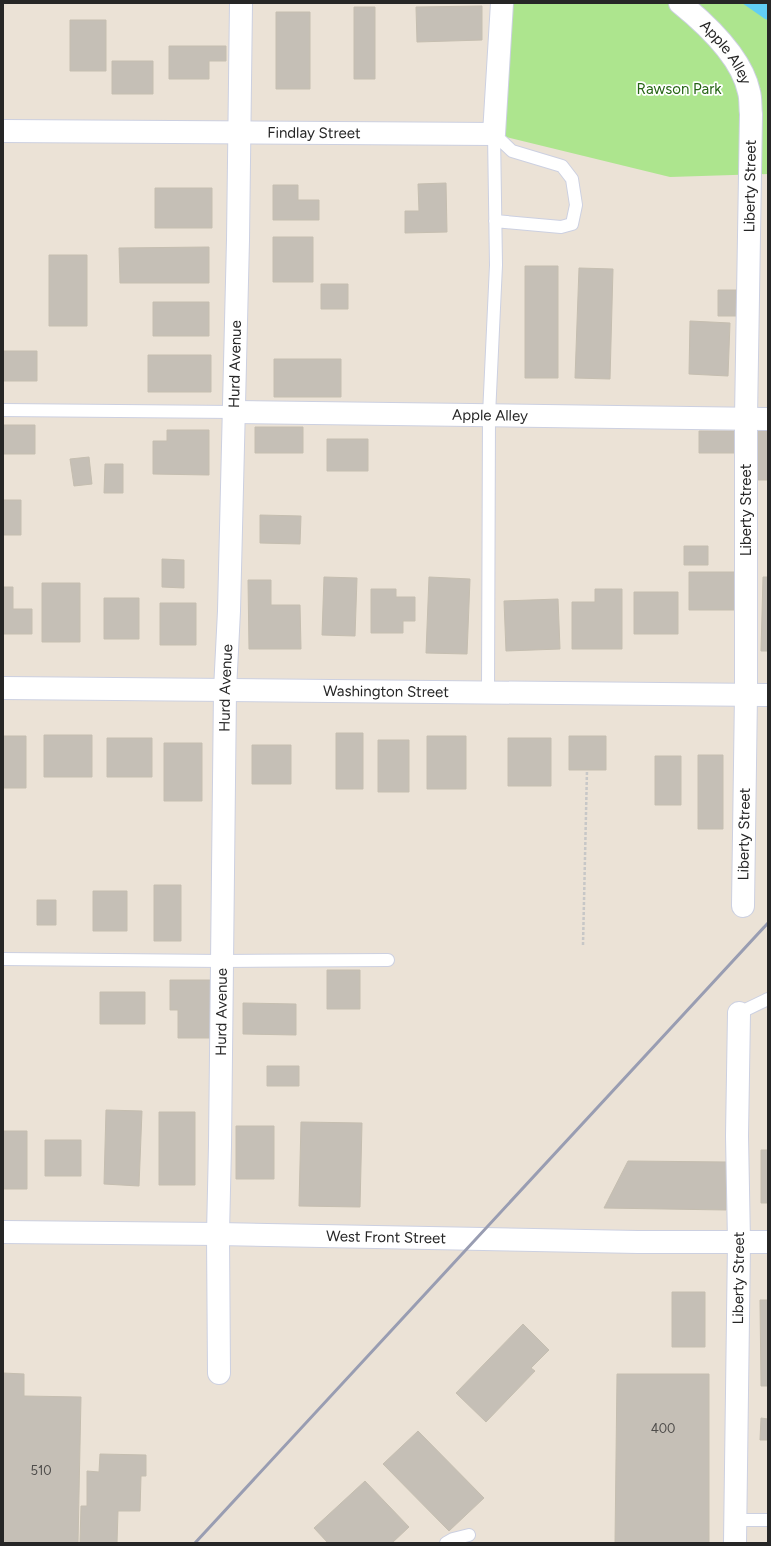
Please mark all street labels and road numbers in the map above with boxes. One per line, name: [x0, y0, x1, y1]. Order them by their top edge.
street label: Apple Alley: [696, 16, 755, 87]
street label: Findlay Street: [267, 124, 361, 142]
street label: Liberty Street: [740, 139, 760, 232]
street label: Hurd Avenue: [225, 320, 245, 408]
street label: Apple Alley: [452, 406, 528, 425]
street label: Liberty Street: [737, 463, 755, 556]
street label: Hurd Avenue: [216, 644, 236, 732]
street label: Washington Street: [323, 682, 449, 701]
street label: Liberty Street: [734, 787, 754, 880]
street label: Hurd Avenue: [212, 968, 231, 1056]
street label: West Front Street: [326, 1227, 446, 1247]
street label: Liberty Street: [729, 1231, 748, 1324]

